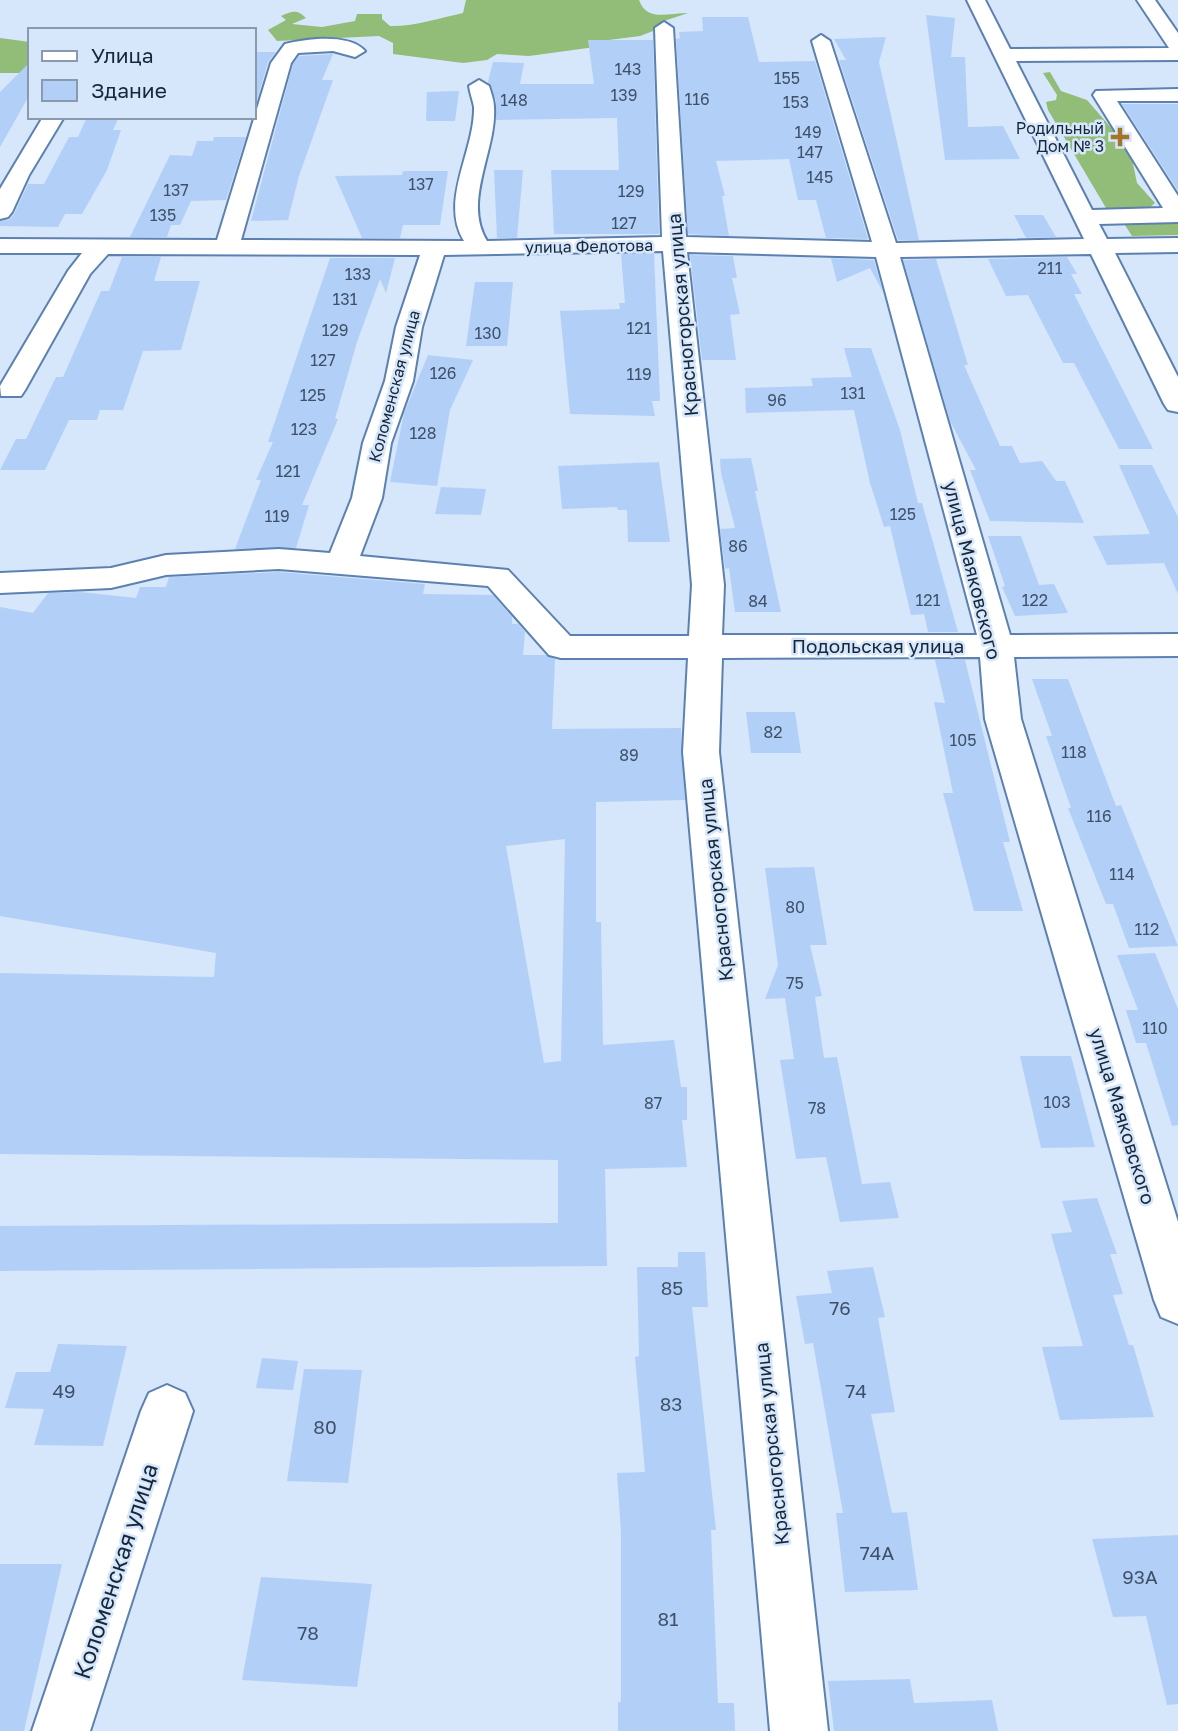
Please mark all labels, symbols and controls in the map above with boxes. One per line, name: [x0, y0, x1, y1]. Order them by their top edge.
legend: [28, 28, 256, 119]
text: Улица: [91, 42, 154, 68]
house number: 143: [615, 59, 641, 79]
house number: 155: [774, 68, 800, 88]
text: Здание: [91, 77, 167, 103]
house number: 139: [611, 85, 637, 105]
house number: 116: [684, 89, 710, 109]
house number: 148: [500, 90, 528, 110]
house number: 153: [783, 92, 809, 112]
place label: Родильный Дом № 3: [1016, 118, 1104, 156]
house number: 149: [794, 122, 822, 142]
marker: Родильный Дом № 3: [1110, 127, 1130, 147]
house number: 147: [797, 142, 823, 162]
house number: 145: [807, 167, 833, 187]
house number: 137: [408, 174, 434, 194]
house number: 137: [163, 180, 189, 200]
house number: 129: [618, 181, 644, 201]
house number: 135: [150, 205, 176, 225]
street label: Красногорская улица: [662, 212, 702, 418]
house number: 127: [611, 213, 637, 233]
street label: улица Федотова: [525, 235, 653, 257]
house number: 211: [1038, 258, 1063, 278]
house number: 133: [345, 264, 371, 284]
house number: 131: [333, 289, 358, 309]
street label: Коломенская улица: [364, 308, 424, 464]
house number: 121: [627, 318, 652, 338]
house number: 129: [322, 320, 348, 340]
house number: 130: [474, 323, 502, 343]
house number: 127: [310, 350, 336, 370]
house number: 126: [430, 363, 456, 383]
house number: 119: [626, 364, 652, 384]
house number: 131: [841, 383, 866, 403]
house number: 125: [300, 385, 326, 405]
house number: 96: [767, 390, 787, 410]
house number: 123: [291, 419, 317, 439]
house number: 128: [410, 423, 436, 443]
house number: 121: [276, 461, 301, 481]
street label: улица Маяковского: [940, 478, 1006, 662]
house number: 125: [890, 504, 916, 524]
house number: 119: [264, 506, 290, 526]
house number: 86: [728, 536, 748, 556]
house number: 121: [916, 590, 941, 610]
house number: 122: [1022, 590, 1048, 610]
house number: 84: [748, 591, 768, 611]
street label: Подольская улица: [792, 634, 964, 657]
house number: 82: [763, 722, 783, 742]
house number: 105: [950, 730, 976, 750]
house number: 118: [1061, 742, 1087, 762]
house number: 89: [619, 745, 639, 765]
street label: Красногорская улица: [693, 777, 737, 983]
house number: 116: [1086, 806, 1112, 826]
house number: 114: [1109, 864, 1135, 884]
house number: 80: [785, 897, 805, 917]
house number: 112: [1135, 919, 1159, 939]
house number: 75: [786, 973, 804, 993]
house number: 110: [1142, 1018, 1168, 1038]
street label: улица Маяковского: [1085, 1025, 1161, 1207]
house number: 103: [1043, 1092, 1071, 1112]
house number: 87: [644, 1093, 662, 1113]
house number: 78: [808, 1098, 826, 1118]
house number: 85: [661, 1276, 683, 1299]
house number: 76: [829, 1296, 851, 1319]
street label: Красногорская улица: [749, 1341, 793, 1547]
house number: 49: [52, 1379, 76, 1402]
house number: 74: [845, 1379, 867, 1402]
house number: 83: [660, 1392, 682, 1415]
house number: 80: [313, 1415, 337, 1438]
street label: Коломенская улица: [67, 1460, 163, 1682]
house number: 74А: [860, 1541, 894, 1564]
house number: 93А: [1122, 1565, 1158, 1588]
house number: 81: [658, 1607, 678, 1630]
house number: 78: [297, 1621, 319, 1644]

